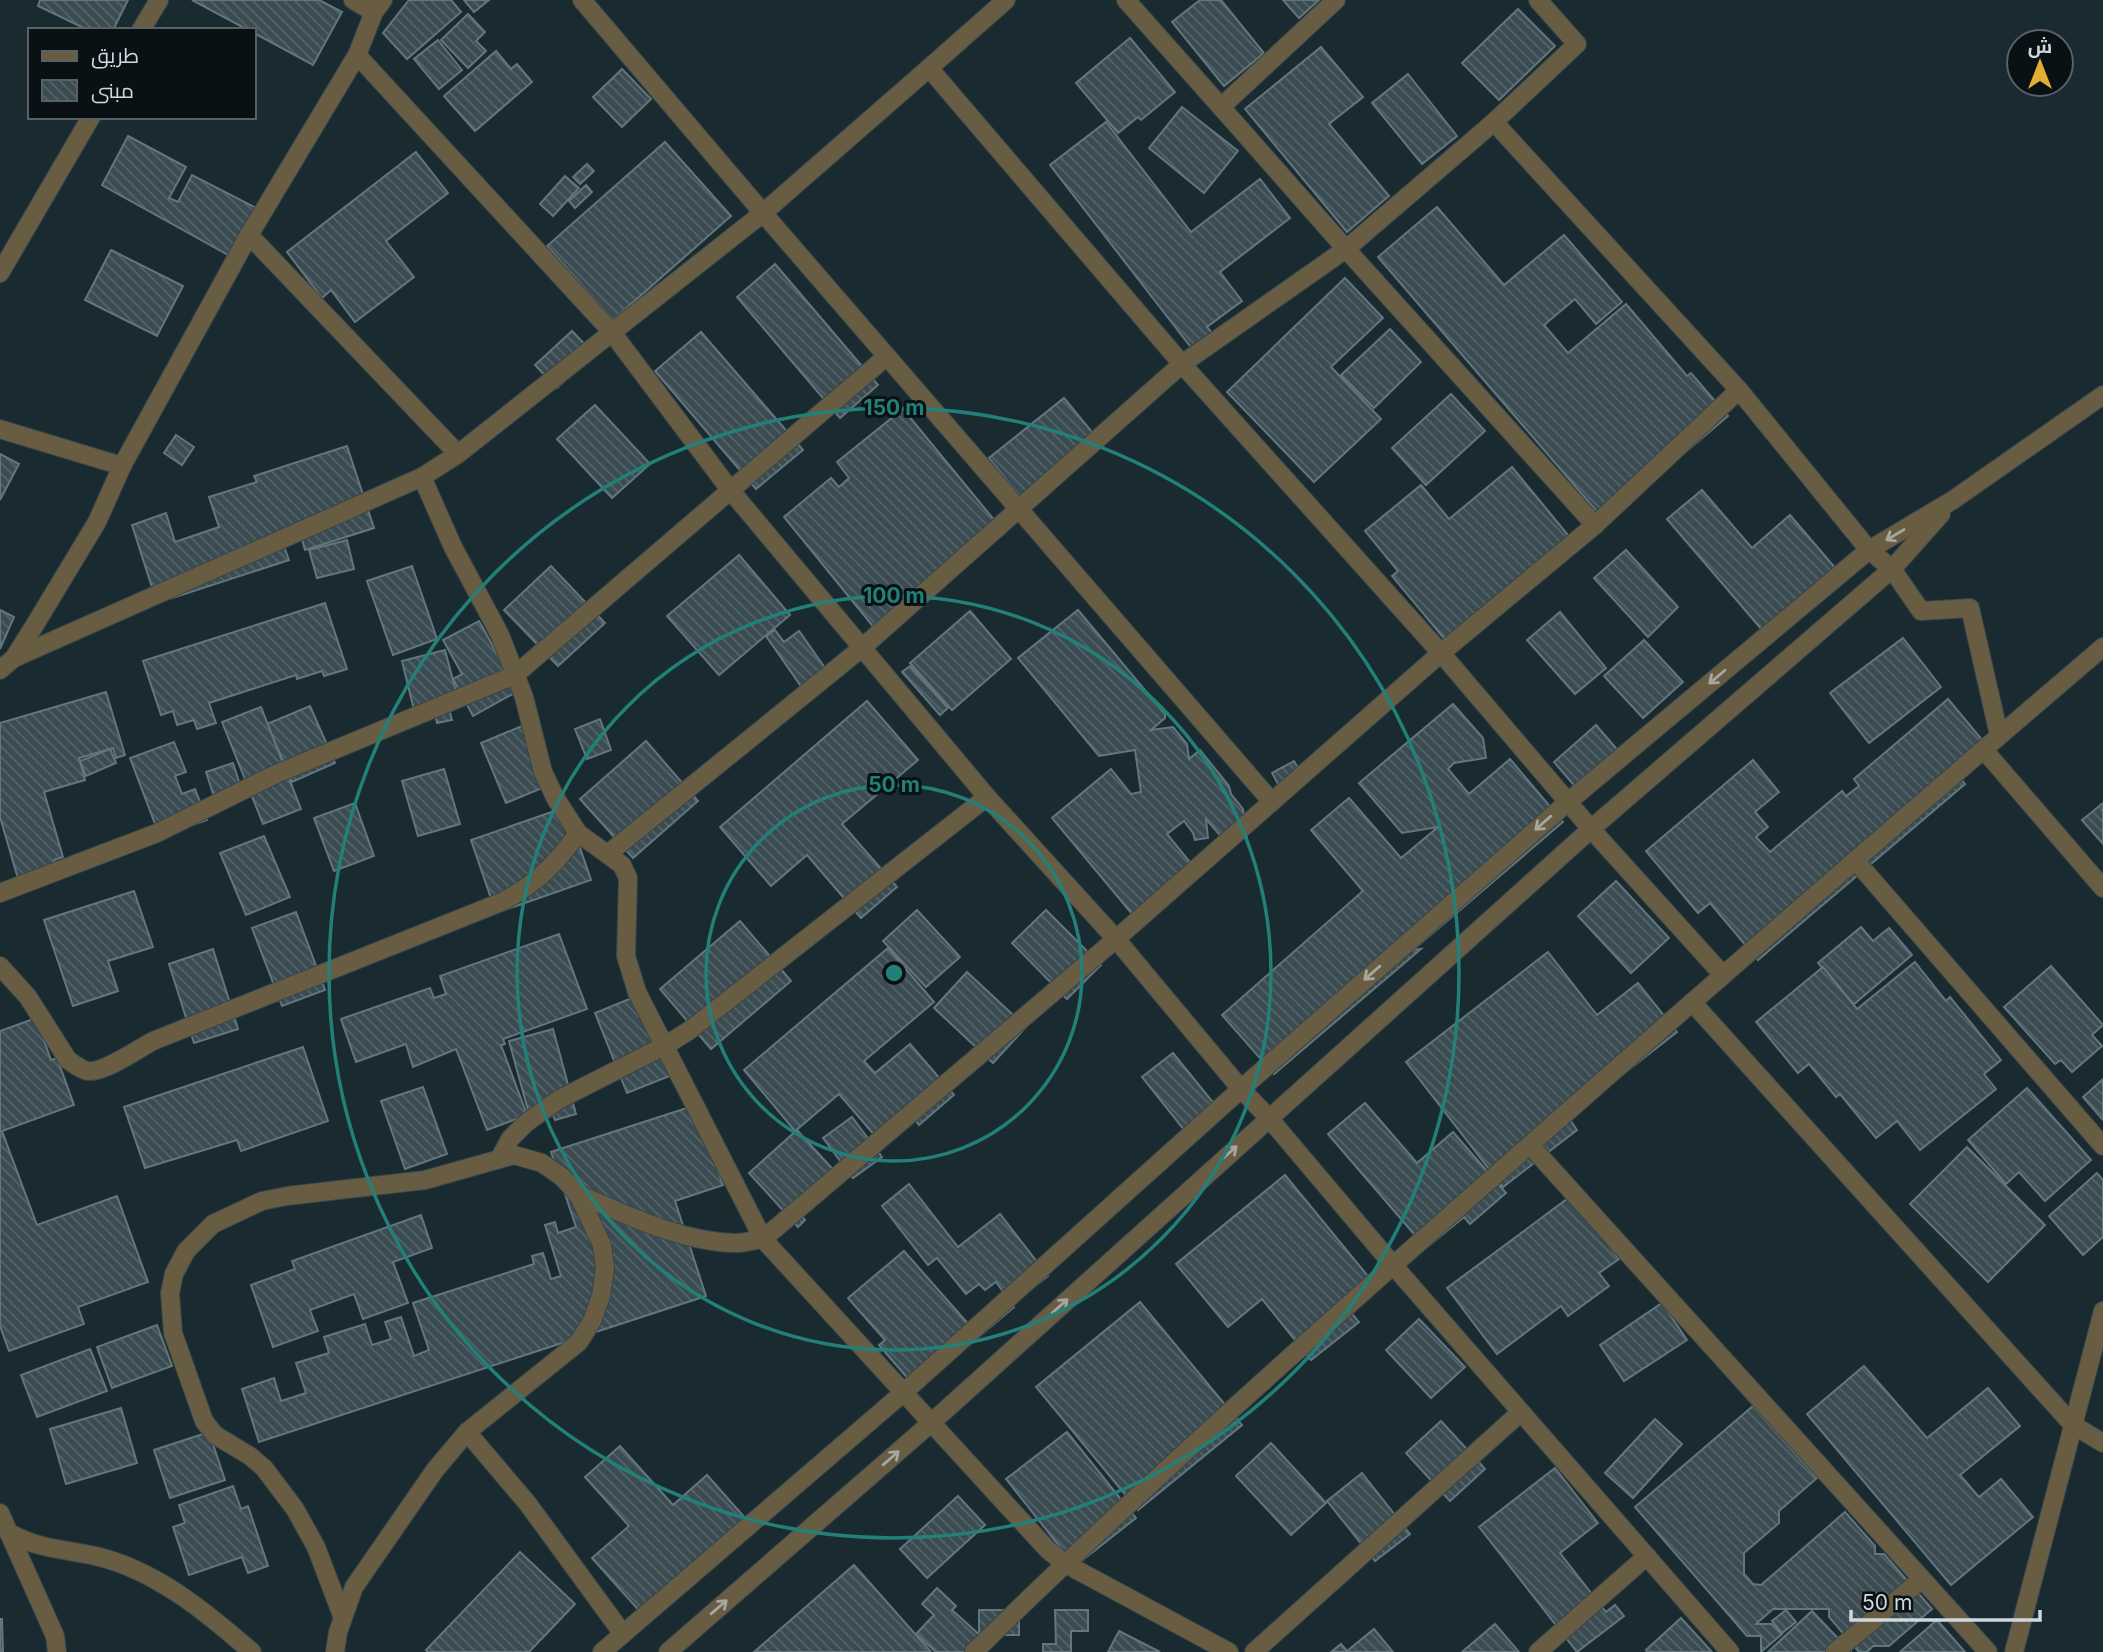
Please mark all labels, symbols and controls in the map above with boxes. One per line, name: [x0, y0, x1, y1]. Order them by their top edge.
legend: [28, 28, 256, 119]
north arrow: [2005, 28, 2075, 98]
text: ش: [2028, 35, 2052, 58]
text: طريق: [91, 43, 139, 69]
text: مبنى: [91, 78, 134, 104]
text: 150 m: [864, 395, 924, 420]
one-way arrow: [1885, 528, 1905, 542]
text: 100 m: [863, 583, 925, 608]
one-way arrow: [1709, 669, 1727, 685]
text: 50 m: [868, 772, 920, 797]
one-way arrow: [1535, 815, 1553, 831]
centre of rings: [882, 961, 906, 985]
one-way arrow: [1364, 965, 1382, 981]
one-way arrow: [1220, 1145, 1238, 1161]
one-way arrow: [1051, 1297, 1068, 1314]
one-way arrow: [882, 1450, 900, 1466]
scale bar: [1851, 1578, 2040, 1622]
text: 50 m: [1862, 1590, 1912, 1615]
one-way arrow: [710, 1599, 728, 1615]

